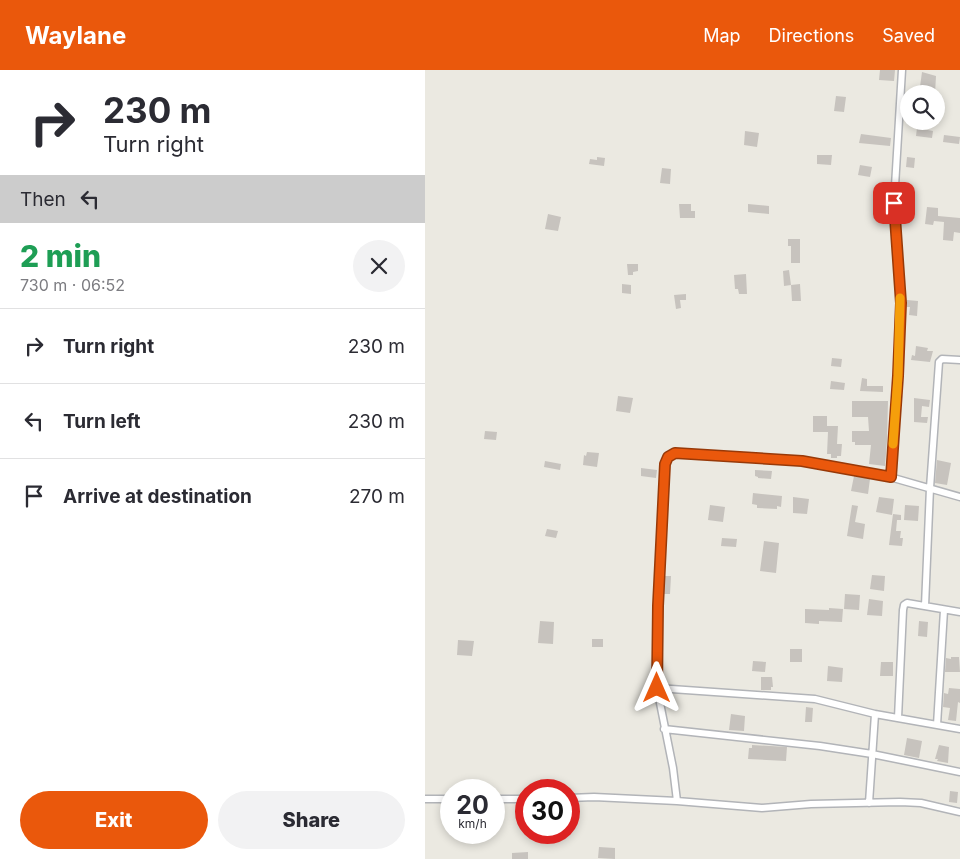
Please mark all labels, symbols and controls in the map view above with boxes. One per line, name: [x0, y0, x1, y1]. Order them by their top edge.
text: Waylane: [25, 21, 126, 50]
text: Map: [703, 25, 741, 46]
text: Directions: [769, 25, 854, 46]
text: Saved: [882, 25, 935, 46]
map controls: [900, 85, 945, 130]
button: search: [900, 85, 945, 130]
text: 230 m: [103, 89, 211, 131]
icon: right: [20, 90, 85, 155]
text: Turn right: [103, 131, 204, 157]
pin: [873, 182, 915, 224]
icon: left: [76, 185, 104, 213]
text: Then: [20, 188, 66, 211]
icon: arrive: [880, 189, 908, 217]
text: 2 min: [20, 238, 101, 274]
button: close: [353, 240, 405, 292]
text: 730 m · 06:52: [20, 275, 125, 295]
icon: right: [20, 332, 48, 360]
text: Turn right: [63, 335, 154, 358]
text: 230 m: [348, 335, 405, 358]
icon: left: [20, 407, 48, 435]
text: Turn left: [63, 410, 141, 433]
text: 230 m: [348, 410, 405, 433]
icon: arrive: [20, 482, 48, 510]
text: Arrive at destination: [63, 485, 252, 508]
text: 270 m: [349, 485, 405, 508]
position arrow: [630, 661, 682, 713]
speed limit sign: 30: [515, 779, 580, 844]
text: 20: [456, 790, 489, 820]
button: Exit: [20, 791, 208, 849]
button: Share: [218, 791, 405, 849]
text: km/h: [458, 816, 487, 831]

